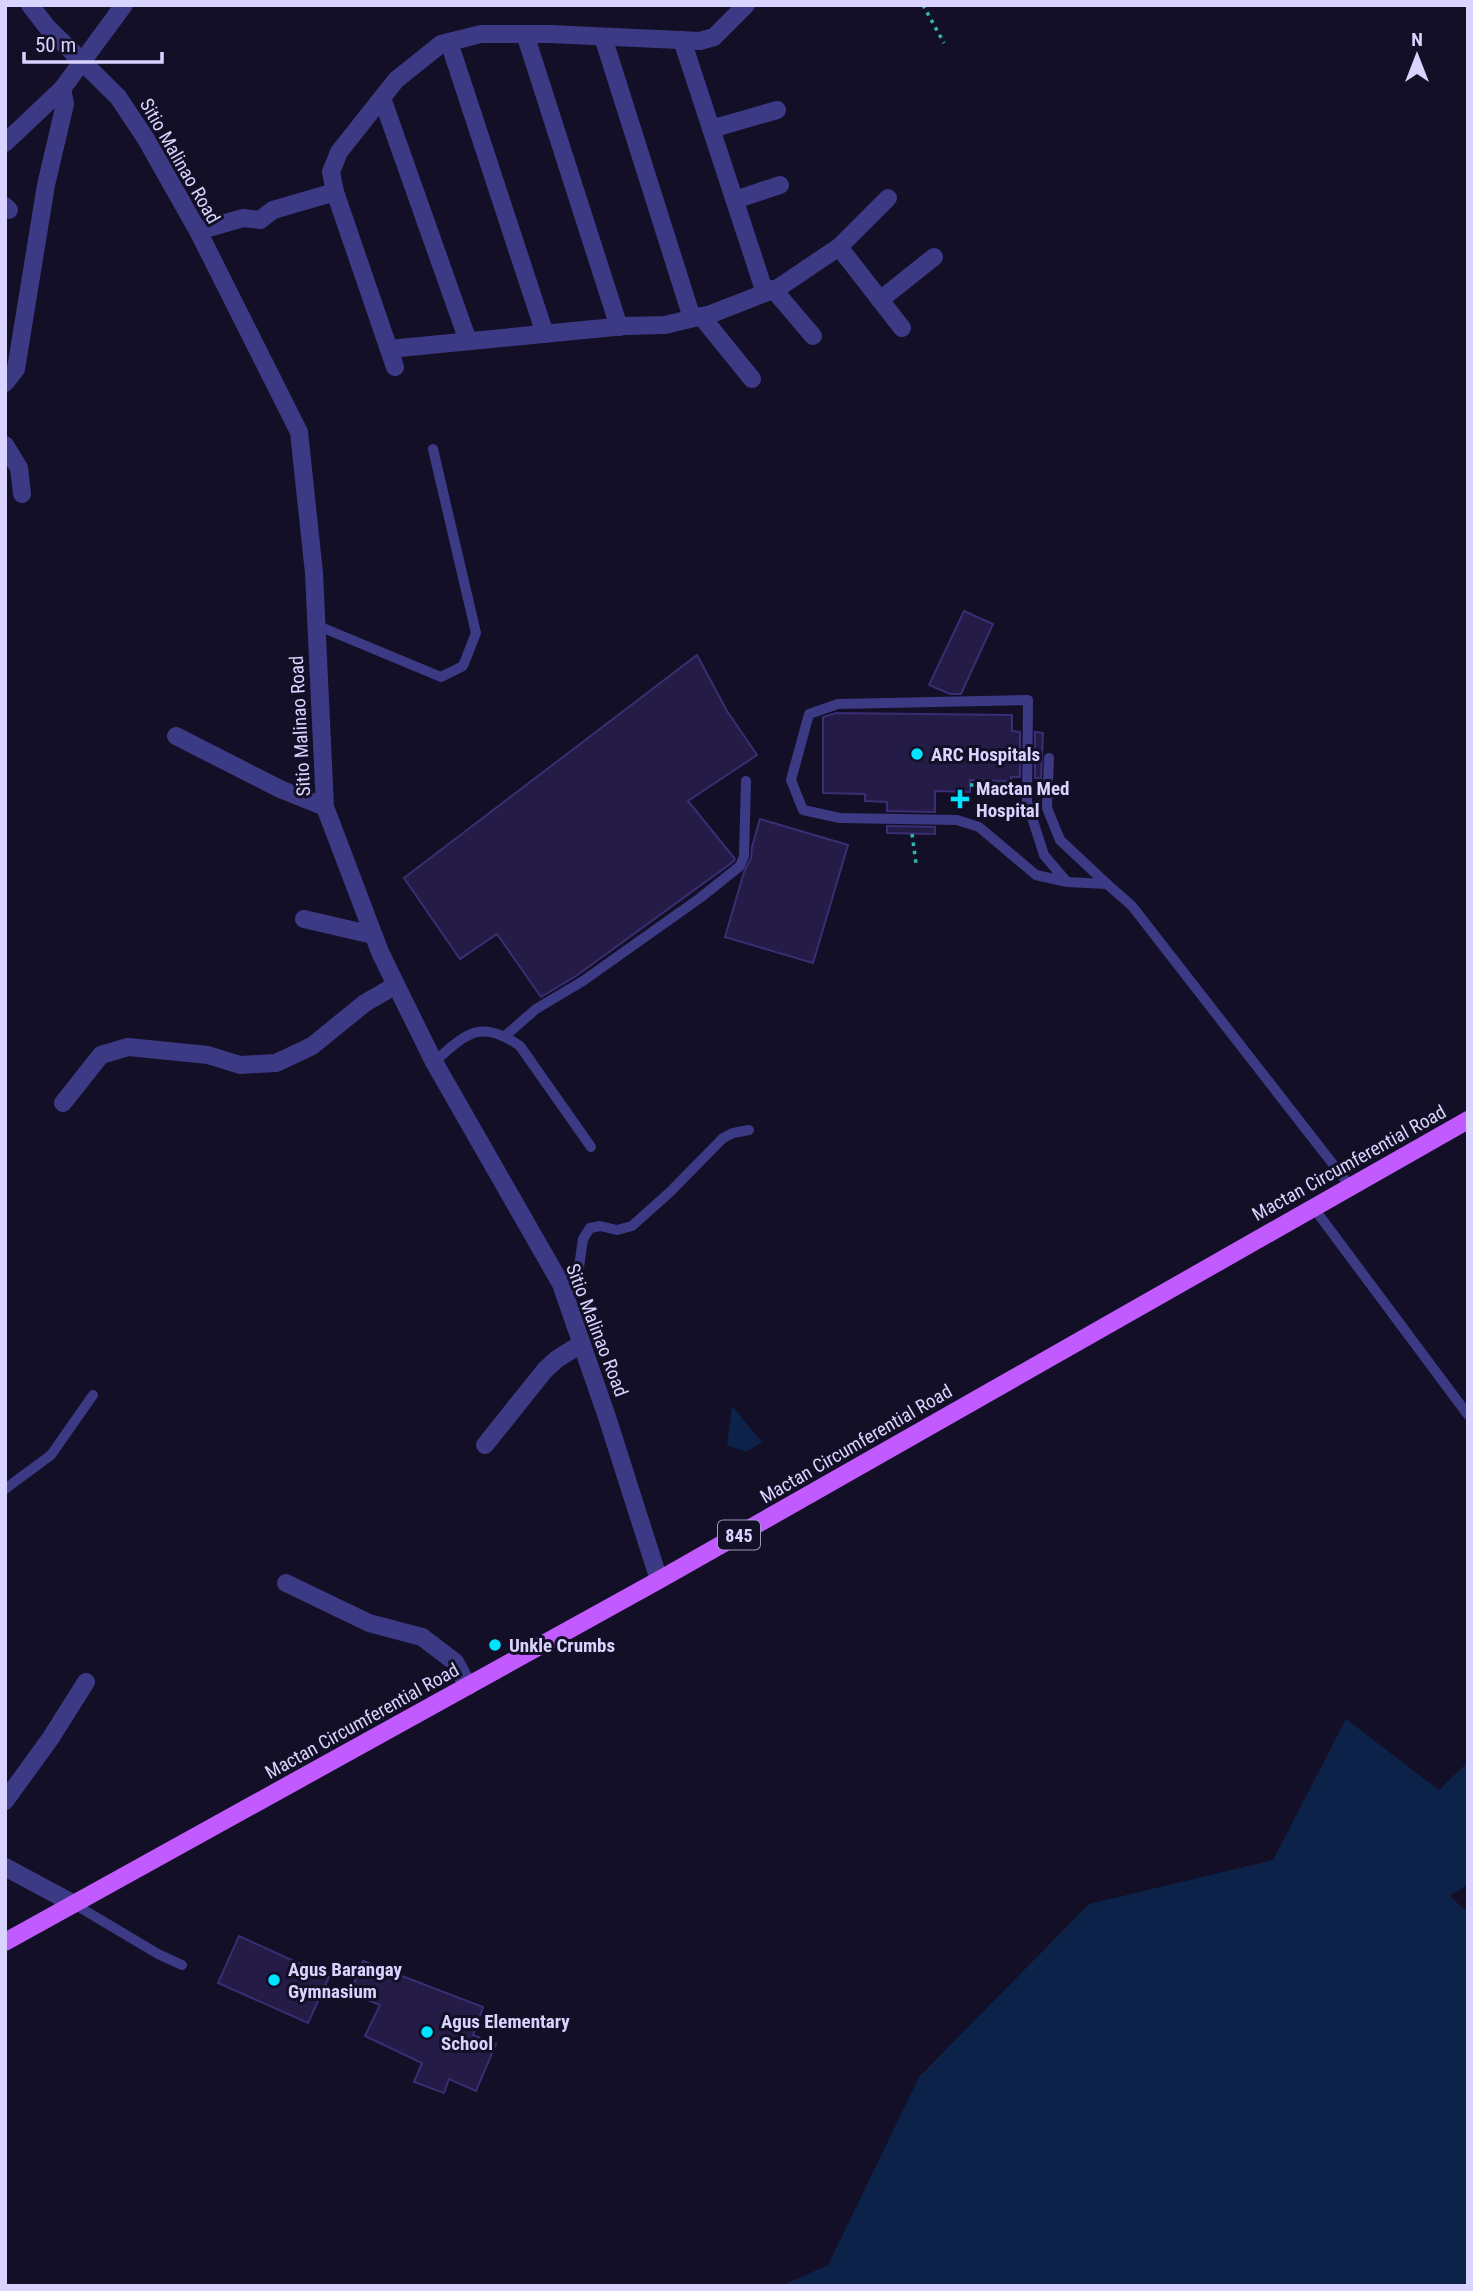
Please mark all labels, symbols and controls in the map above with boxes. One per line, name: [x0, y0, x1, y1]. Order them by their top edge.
scale bar: [24, 21, 163, 65]
north arrow: [1382, 21, 1452, 91]
text: N: [1411, 28, 1423, 51]
text: 50 m: [35, 33, 76, 57]
street label: Sitio Malinao Road: [135, 94, 225, 228]
street label: Sitio Malinao Road: [285, 655, 315, 797]
place label: ARC Hospitals: [931, 743, 1040, 766]
marker: ARC Hospitals: [909, 746, 925, 762]
place label: Mactan Med Hospital: [976, 777, 1070, 822]
marker: Mactan Med Hospital: [950, 789, 970, 809]
street label: Mactan Circumferential Road: [1248, 1100, 1450, 1226]
street label: Sitio Malinao Road: [561, 1260, 633, 1400]
street label: Mactan Circumferential Road: [756, 1380, 956, 1508]
road number: 845: [718, 1520, 760, 1550]
place label: Unkle Crumbs: [509, 1634, 615, 1657]
marker: Unkle Crumbs: [487, 1637, 503, 1653]
street label: Mactan Circumferential Road: [261, 1658, 463, 1784]
place label: Agus Barangay Gymnasium: [288, 1958, 403, 2003]
marker: Agus Barangay Gymnasium: [266, 1972, 282, 1988]
place label: Agus Elementary School: [441, 2010, 570, 2055]
marker: Agus Elementary School: [419, 2024, 435, 2040]

